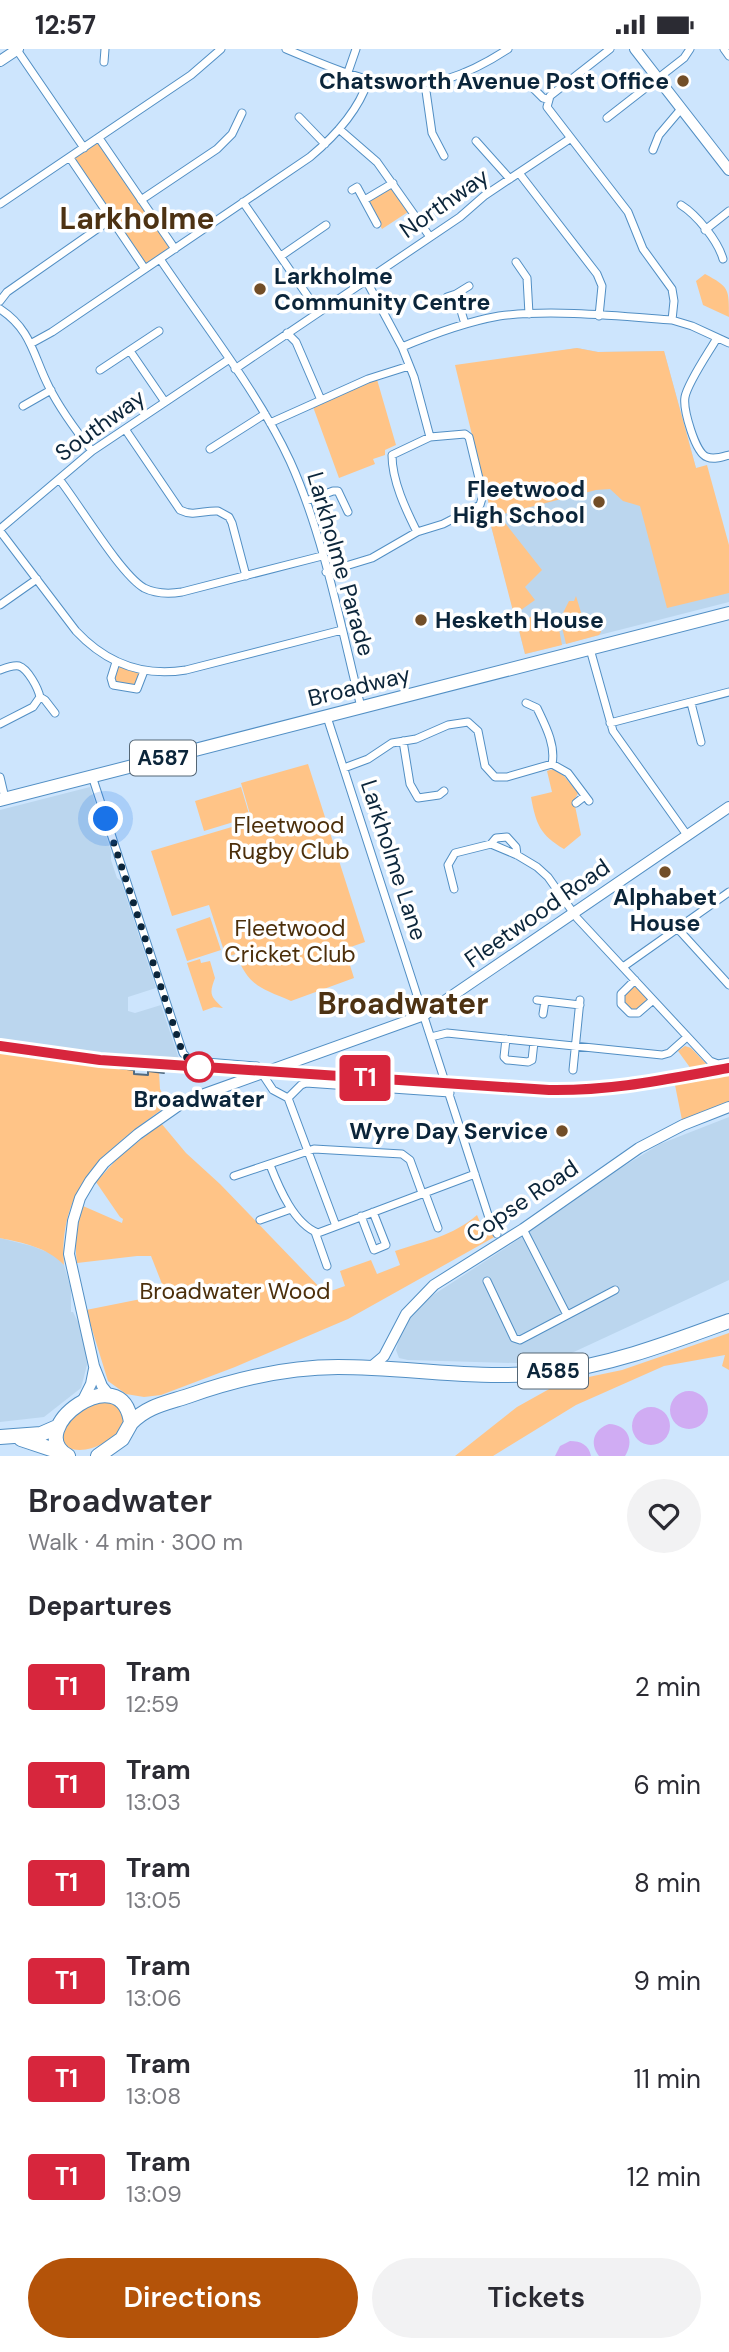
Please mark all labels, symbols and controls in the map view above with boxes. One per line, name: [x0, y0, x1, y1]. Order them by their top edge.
text: 12:57: [35, 8, 96, 42]
place label: Chatsworth Avenue Post Office: [319, 66, 669, 96]
marker: Chatsworth Avenue Post Office: [675, 73, 691, 89]
street label: Northway: [393, 161, 495, 245]
district label: Larkholme: [59, 199, 215, 238]
place label: Larkholme Community Centre: [274, 261, 490, 317]
marker: Larkholme Community Centre: [252, 281, 268, 297]
street label: Southway: [49, 382, 151, 468]
street label: Larkholme Parade: [300, 468, 382, 660]
place label: Fleetwood High School: [453, 474, 585, 530]
marker: Fleetwood High School: [591, 494, 607, 510]
place label: Hesketh House: [435, 605, 604, 635]
marker: Hesketh House: [413, 612, 429, 628]
street label: Broadway: [305, 659, 414, 713]
road number: A587: [130, 741, 196, 775]
street label: Larkholme Lane: [354, 776, 434, 944]
your location: [88, 801, 123, 836]
park label: Fleetwood Rugby Club: [228, 810, 350, 866]
street label: Fleetwood Road: [458, 852, 616, 974]
marker: Alphabet House: [657, 864, 673, 880]
place label: Alphabet House: [613, 882, 717, 938]
park label: Fleetwood Cricket Club: [224, 913, 356, 969]
district label: Broadwater: [318, 984, 488, 1023]
marker: Broadwater: [184, 1052, 214, 1082]
line badge: T1: [334, 1055, 396, 1101]
text: T1: [353, 1062, 377, 1093]
place label: Broadwater: [134, 1084, 265, 1114]
place label: Wyre Day Service: [349, 1116, 548, 1146]
marker: Wyre Day Service: [554, 1123, 570, 1139]
street label: Copse Road: [460, 1153, 584, 1249]
park label: Broadwater Wood: [139, 1276, 331, 1306]
road number: A585: [518, 1353, 588, 1389]
text: Broadwater: [28, 1479, 212, 1522]
button: heart: [627, 1479, 701, 1553]
text: Walk · 4 min · 300 m: [28, 1527, 243, 1557]
text: Departures: [28, 1589, 172, 1623]
text: Tram: [126, 1655, 191, 1689]
text: 2 min: [635, 1670, 701, 1704]
text: T1: [55, 1671, 78, 1702]
text: 12:59: [126, 1689, 179, 1719]
text: Tram: [126, 1753, 191, 1787]
text: 6 min: [633, 1768, 701, 1802]
text: T1: [55, 1769, 78, 1800]
text: 13:03: [126, 1787, 181, 1817]
text: Tram: [126, 1851, 191, 1885]
text: 8 min: [634, 1866, 701, 1900]
text: T1: [55, 1867, 78, 1898]
text: 13:05: [126, 1885, 181, 1915]
text: Tram: [126, 1949, 191, 1983]
text: 9 min: [633, 1964, 701, 1998]
text: T1: [55, 1965, 78, 1996]
text: 13:06: [126, 1983, 182, 2013]
text: Tram: [126, 2047, 191, 2081]
text: 11 min: [634, 2062, 701, 2096]
text: T1: [55, 2063, 78, 2094]
text: 13:08: [126, 2081, 181, 2111]
text: Tram: [126, 2145, 191, 2179]
text: 12 min: [627, 2160, 701, 2194]
text: T1: [55, 2161, 78, 2192]
text: 13:09: [126, 2179, 182, 2209]
button: Directions: [28, 2258, 358, 2338]
button: Tickets: [372, 2258, 701, 2338]

